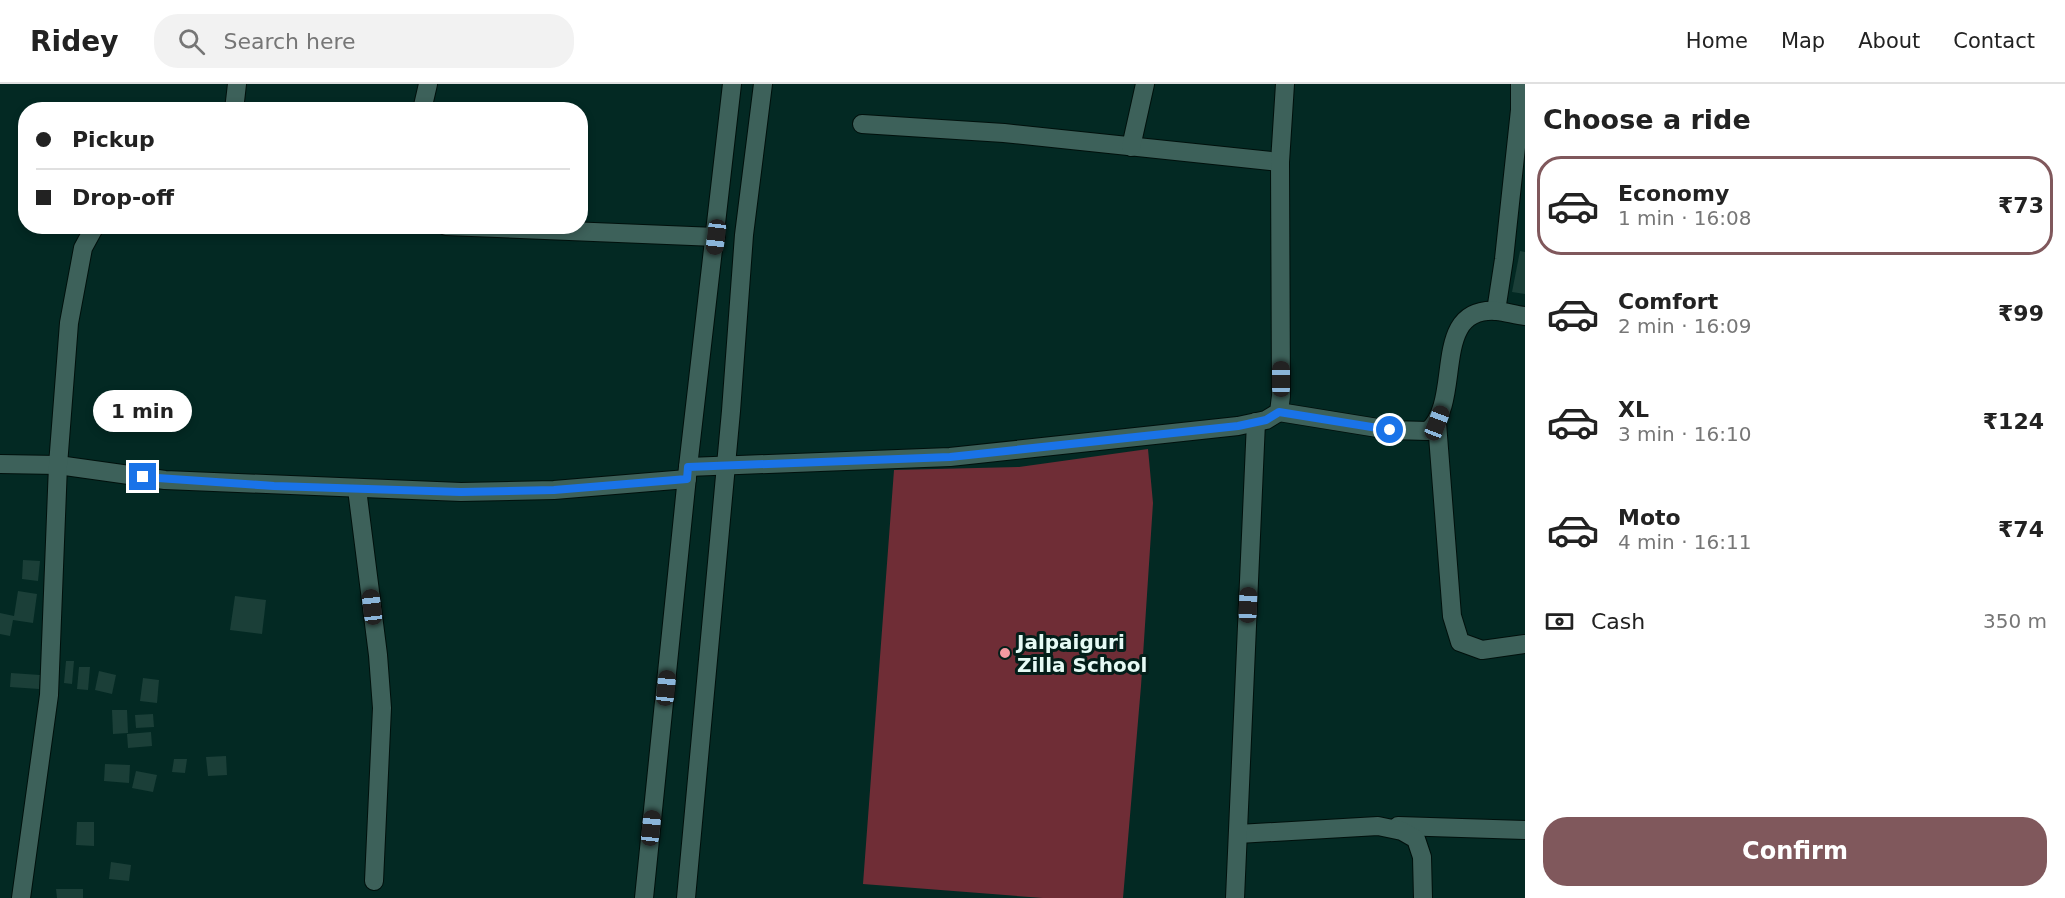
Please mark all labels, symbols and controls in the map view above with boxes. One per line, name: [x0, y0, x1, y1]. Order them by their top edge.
search box: [154, 14, 574, 68]
text: Ridey: [30, 25, 118, 58]
icon: search: [175, 25, 208, 58]
text: Search here: [223, 29, 356, 54]
text: Home: [1686, 29, 1748, 53]
text: Map: [1781, 29, 1825, 53]
text: About: [1858, 29, 1920, 53]
text: Contact: [1953, 29, 2035, 53]
text: Choose a ride: [1543, 104, 1751, 135]
text: Pickup: [72, 127, 155, 152]
icon: car: [1546, 179, 1600, 233]
text: Economy: [1618, 181, 1729, 206]
text: Drop-off: [72, 185, 174, 210]
text: ₹73: [1998, 193, 2044, 218]
text: 1 min · 16:08: [1618, 206, 1752, 230]
car: [705, 218, 727, 256]
icon: car: [1546, 287, 1600, 341]
text: Comfort: [1618, 289, 1718, 314]
text: ₹99: [1998, 301, 2044, 326]
text: 2 min · 16:09: [1618, 314, 1752, 338]
car: [1272, 361, 1290, 397]
callout: 1 min: [94, 390, 192, 432]
icon: car: [1546, 395, 1600, 449]
text: XL: [1618, 397, 1649, 422]
text: 1 min: [111, 399, 174, 423]
car: [1422, 403, 1452, 443]
text: ₹124: [1983, 409, 2044, 434]
route start: [1376, 416, 1403, 443]
text: 3 min · 16:10: [1618, 422, 1752, 446]
route end: [129, 463, 156, 490]
icon: car: [1546, 503, 1600, 557]
text: Moto: [1618, 505, 1681, 530]
text: ₹74: [1998, 517, 2044, 542]
text: 4 min · 16:11: [1618, 530, 1752, 554]
car: [1238, 587, 1258, 623]
car: [361, 588, 383, 626]
icon: cash: [1543, 605, 1576, 638]
text: Cash: [1591, 609, 1645, 634]
text: 350 m: [1983, 609, 2047, 633]
place label: Jalpaiguri Zilla School: [1015, 630, 1147, 677]
marker: Jalpaiguri Zilla School: [998, 646, 1012, 660]
car: [655, 669, 677, 707]
car: [640, 809, 662, 847]
button: Confirm: [1543, 817, 2047, 886]

